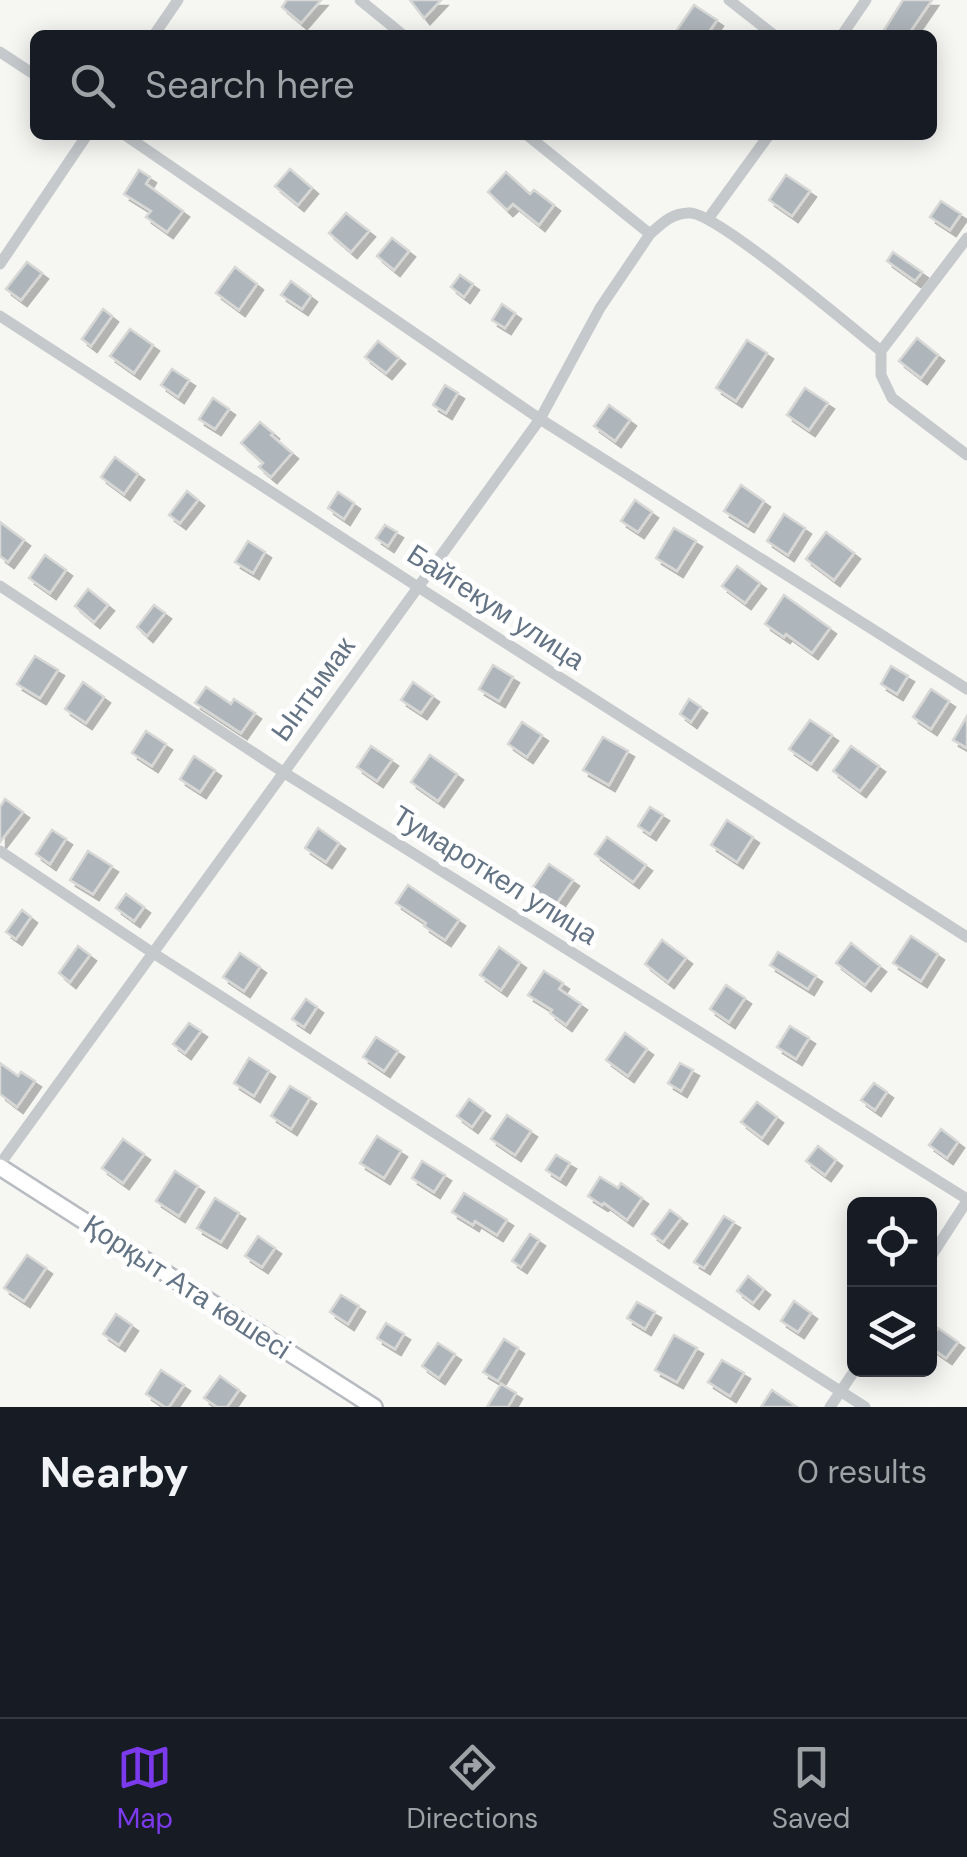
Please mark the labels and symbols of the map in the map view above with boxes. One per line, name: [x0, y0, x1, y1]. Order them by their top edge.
street label: Байгекум улица: [400, 536, 592, 678]
street label: Ынтымак: [263, 629, 364, 749]
street label: Тумароткел улица: [385, 797, 605, 953]
street label: Қорқыт Ата көшесі: [76, 1206, 298, 1368]

